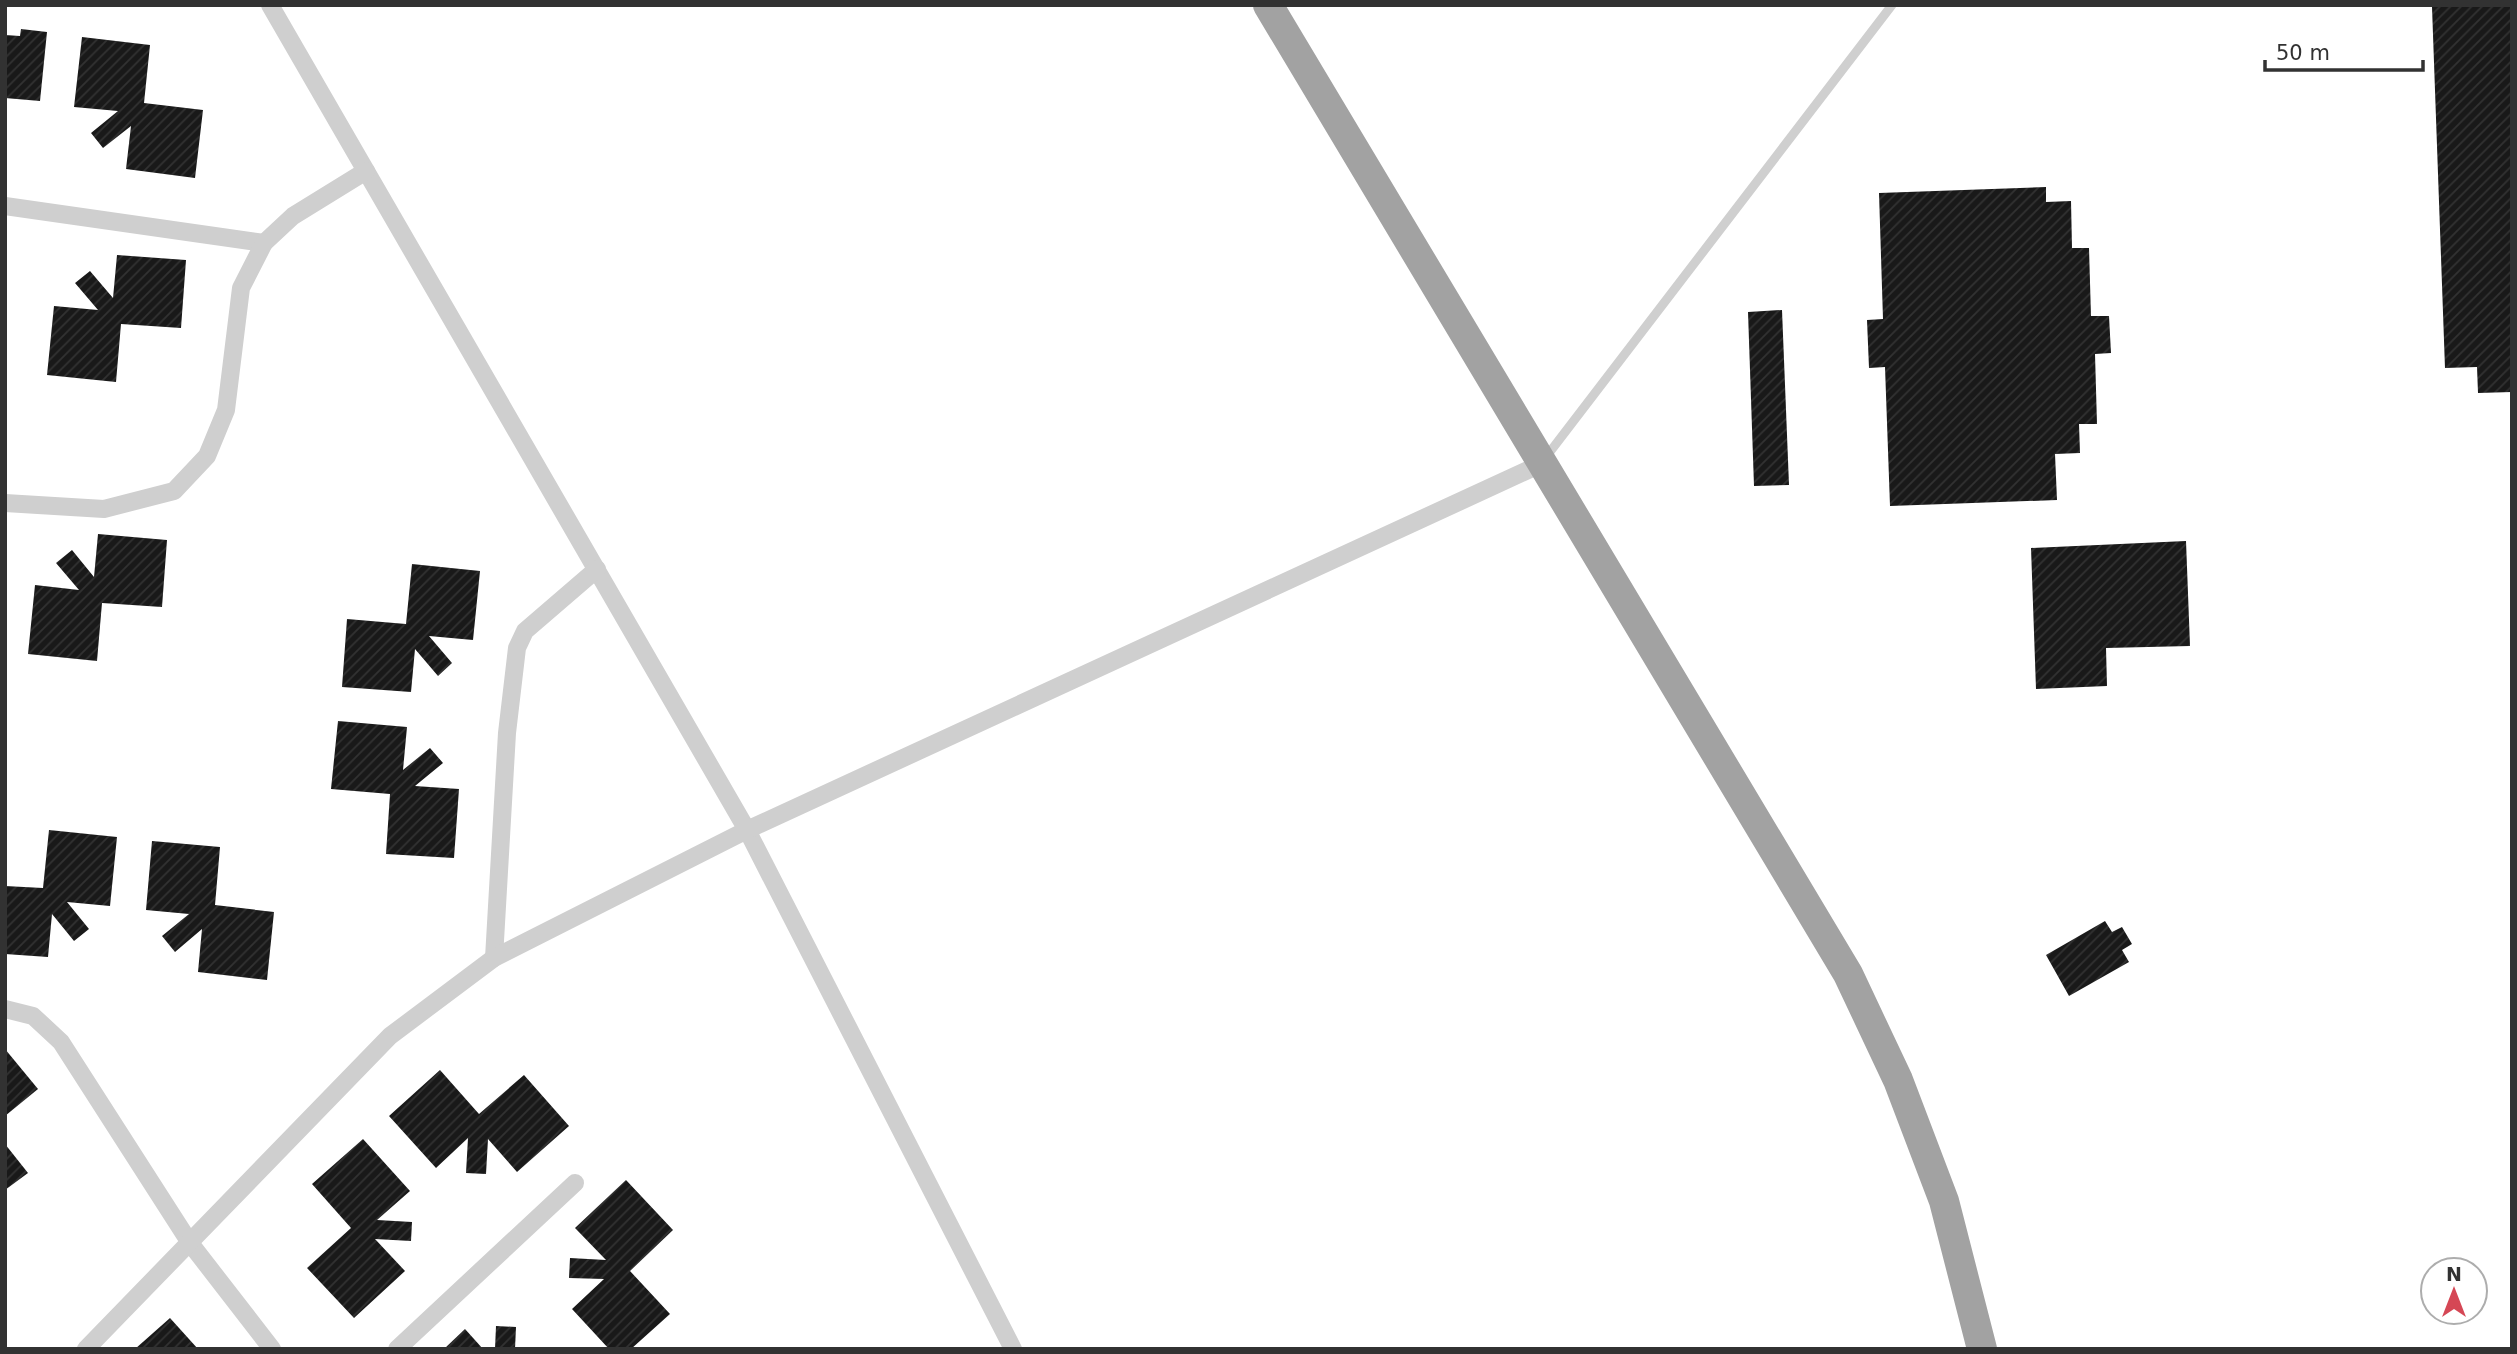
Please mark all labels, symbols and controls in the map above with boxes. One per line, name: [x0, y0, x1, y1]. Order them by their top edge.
scale bar: [2265, 28, 2422, 72]
text: 50 m: [2276, 41, 2330, 65]
north arrow: [2419, 1256, 2489, 1326]
text: N: [2446, 1263, 2462, 1285]

